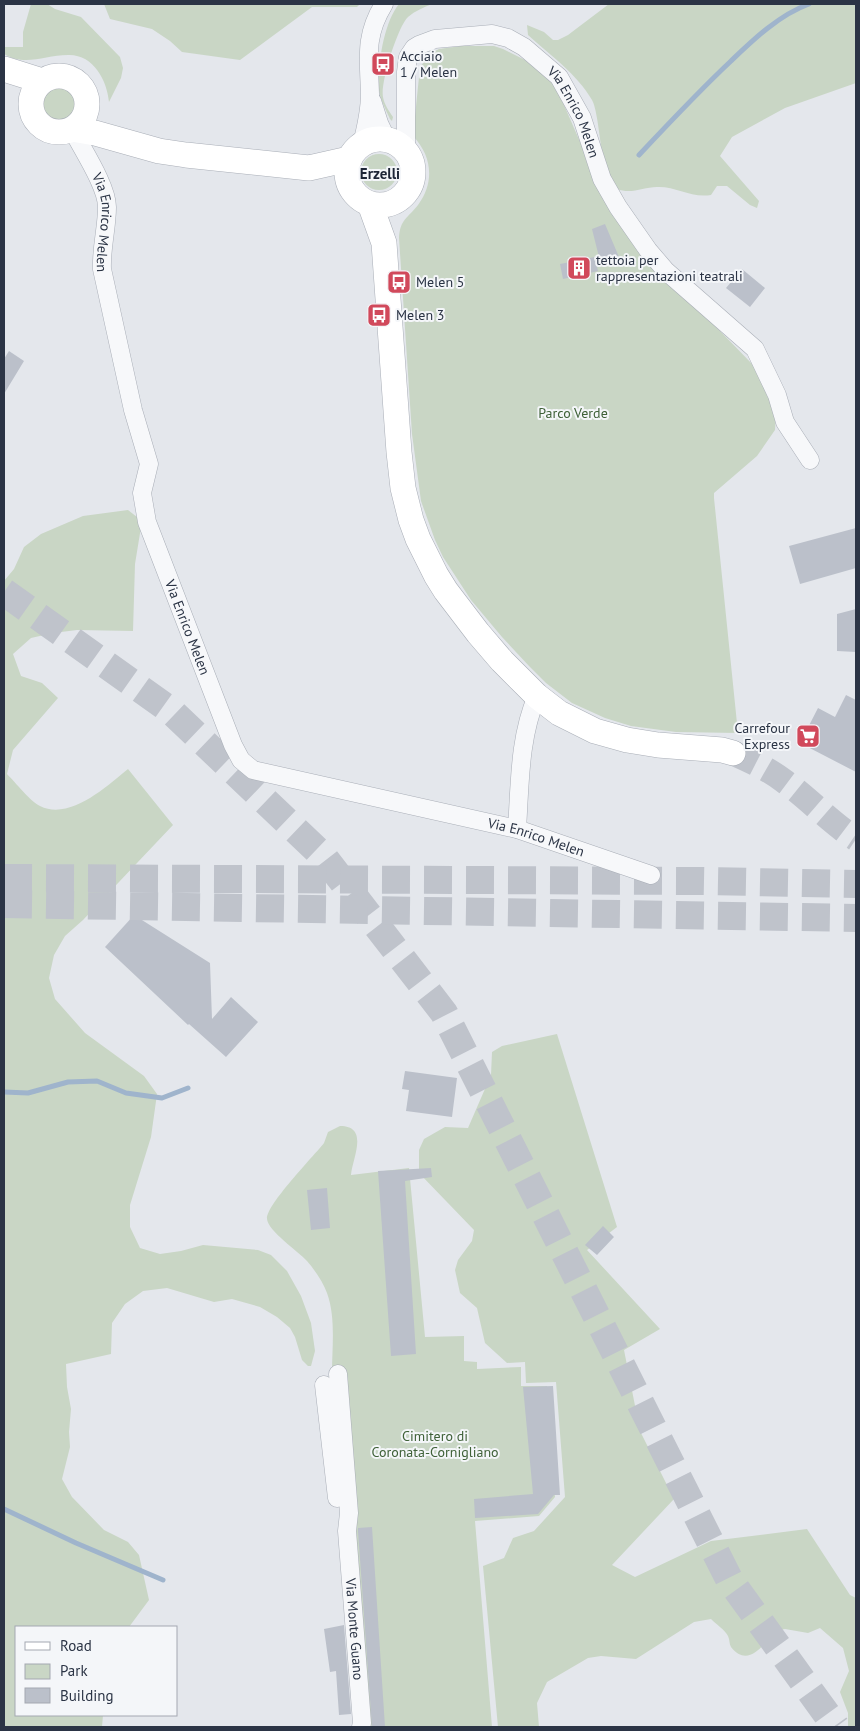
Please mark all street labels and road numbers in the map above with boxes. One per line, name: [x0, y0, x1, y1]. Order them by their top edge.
street label: Via Enrico Melen: [543, 62, 603, 160]
street label: Via Enrico Melen: [88, 169, 116, 272]
street label: Via Enrico Melen: [161, 576, 214, 677]
street label: Via Enrico Melen: [485, 814, 587, 861]
street label: Via Monte Guano: [342, 1576, 368, 1681]

